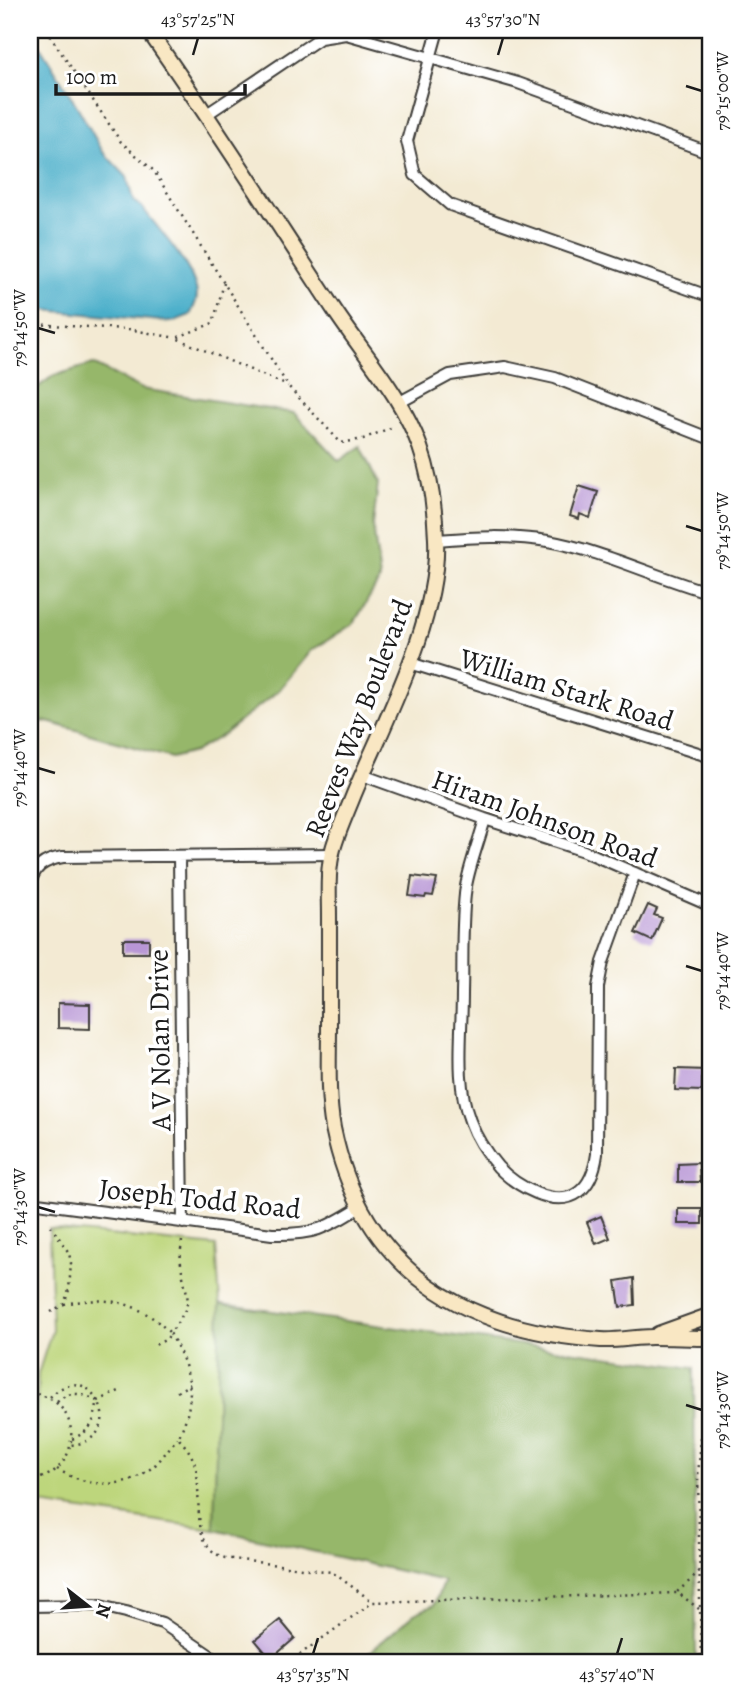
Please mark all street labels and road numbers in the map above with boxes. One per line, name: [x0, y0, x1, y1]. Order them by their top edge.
street label: Reeves Way Boulevard: [296, 593, 422, 843]
street label: William Stark Road: [454, 639, 679, 741]
street label: Hiram Johnson Road: [426, 760, 664, 878]
street label: A V Nolan Drive: [139, 949, 181, 1132]
street label: Joseph Todd Road: [97, 1170, 304, 1229]

